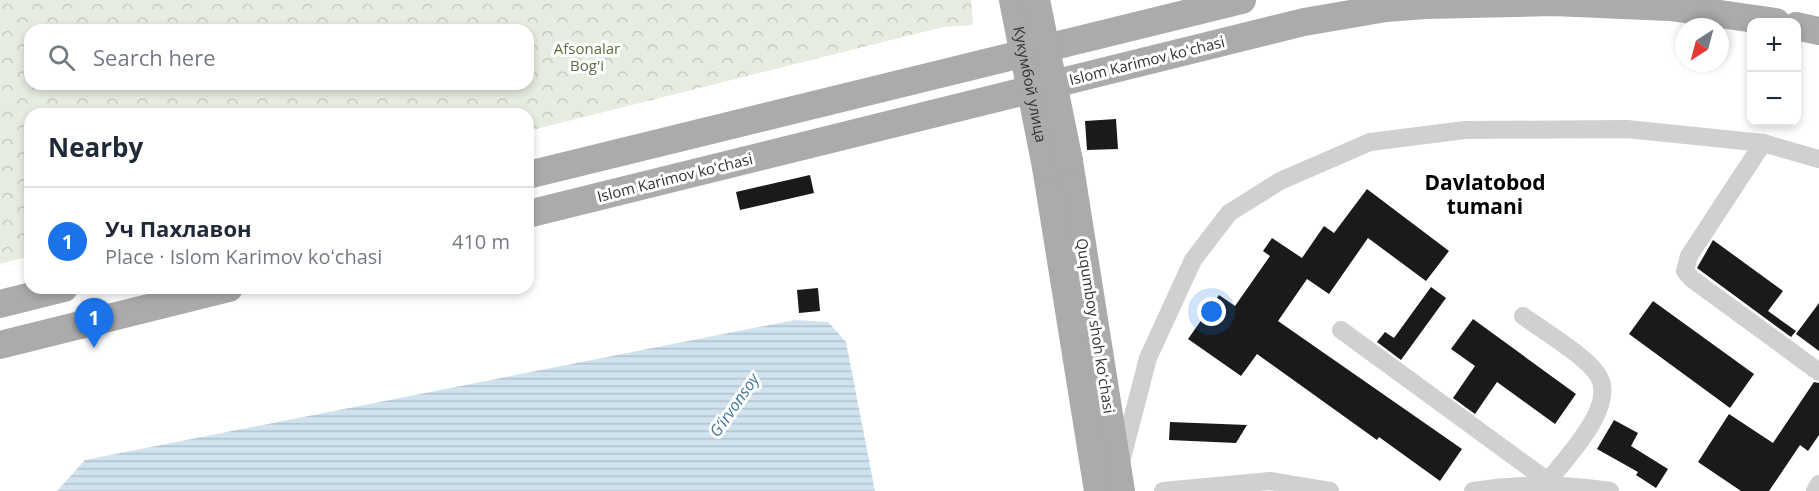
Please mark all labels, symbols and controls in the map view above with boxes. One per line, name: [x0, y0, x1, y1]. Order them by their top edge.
north arrow: [1675, 18, 1729, 72]
map controls: [1747, 18, 1801, 126]
button: +: [1747, 18, 1801, 72]
search box: [24, 24, 534, 90]
street label: Кукумбой улица: [1009, 24, 1052, 144]
street label: Islom Karimov koʻchasi: [1067, 31, 1227, 89]
park label: Afsonalar Bog'i: [554, 38, 620, 75]
icon: search: [45, 41, 78, 74]
text: Search here: [93, 42, 216, 72]
button: −: [1747, 72, 1801, 126]
text: Nearby: [48, 129, 143, 165]
street label: Islom Karimov koʻchasi: [595, 148, 755, 206]
district label: Davlatobod tumani: [1425, 168, 1545, 220]
text: Уч Пахлавон: [105, 213, 252, 243]
text: 1: [62, 228, 73, 255]
text: 410 m: [452, 228, 510, 255]
street label: Ququmboy shoh koʻchasi: [1072, 237, 1120, 415]
text: Place · Islom Karimov koʻchasi: [105, 243, 382, 270]
your location: [1197, 297, 1226, 326]
pin: 1: [74, 298, 113, 348]
water label: G‘irvonsoy: [704, 368, 765, 441]

